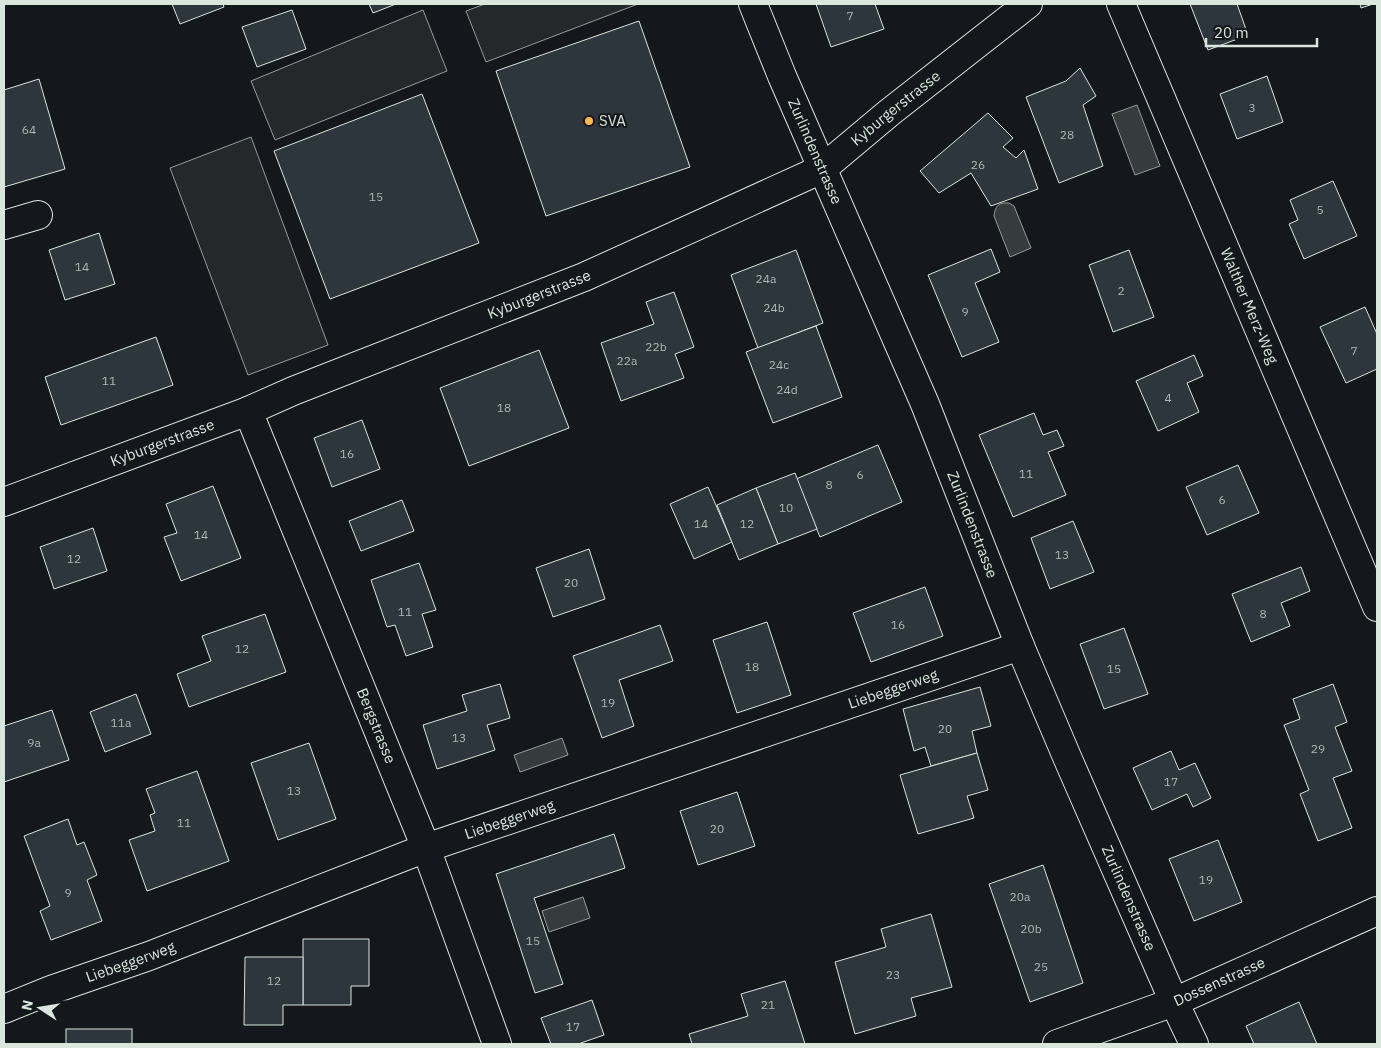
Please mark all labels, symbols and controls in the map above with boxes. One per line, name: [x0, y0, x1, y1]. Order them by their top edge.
house number: 7: [846, 8, 854, 23]
scale bar: [1206, 15, 1317, 47]
text: 20 m: [1214, 23, 1249, 42]
street label: Kyburgerstrasse: [847, 66, 944, 150]
street label: Zurlindenstrasse: [784, 96, 847, 207]
house number: 3: [1248, 100, 1256, 115]
place label: SVA: [599, 111, 626, 130]
marker: SVA: [583, 115, 595, 127]
house number: 64: [22, 122, 36, 137]
house number: 28: [1060, 127, 1074, 142]
house number: 26: [971, 157, 985, 172]
house number: 15: [369, 189, 383, 204]
house number: 5: [1316, 202, 1324, 217]
street label: Walther Merz-Weg: [1217, 245, 1283, 367]
house number: 14: [75, 259, 89, 274]
street label: Kyburgerstrasse: [484, 265, 594, 323]
house number: 24a: [756, 271, 777, 286]
house number: 2: [1117, 283, 1125, 298]
house number: 24b: [763, 300, 785, 315]
house number: 9: [961, 304, 969, 319]
house number: 22b: [645, 339, 667, 354]
house number: 7: [1350, 343, 1358, 358]
house number: 22a: [617, 353, 638, 368]
house number: 24c: [769, 357, 789, 372]
house number: 11: [102, 373, 116, 388]
house number: 24d: [776, 382, 798, 397]
house number: 4: [1164, 390, 1172, 405]
house number: 18: [497, 400, 511, 415]
street label: Kyburgerstrasse: [108, 414, 217, 471]
house number: 16: [340, 446, 354, 461]
house number: 11: [1019, 466, 1033, 481]
house number: 6: [856, 467, 864, 482]
street label: Zurlindenstrasse: [943, 468, 1002, 581]
house number: 8: [825, 477, 833, 492]
house number: 6: [1218, 492, 1226, 507]
house number: 10: [779, 500, 793, 515]
house number: 14: [694, 516, 708, 531]
house number: 12: [740, 516, 754, 531]
house number: 14: [194, 527, 208, 542]
house number: 13: [1055, 547, 1069, 562]
house number: 12: [67, 551, 81, 566]
house number: 20: [564, 575, 578, 590]
house number: 11: [398, 604, 412, 619]
house number: 8: [1259, 606, 1267, 621]
house number: 16: [891, 617, 905, 632]
house number: 12: [235, 641, 249, 656]
house number: 18: [745, 659, 759, 674]
house number: 15: [1107, 661, 1121, 676]
street label: Liebeggerweg: [845, 665, 940, 713]
street label: Bergstrasse: [353, 685, 401, 766]
house number: 19: [601, 695, 615, 710]
house number: 11a: [111, 715, 132, 730]
house number: 20: [938, 721, 952, 736]
house number: 13: [452, 730, 466, 745]
house number: 9a: [27, 735, 41, 750]
house number: 29: [1311, 741, 1325, 756]
house number: 17: [1164, 774, 1178, 789]
house number: 13: [287, 783, 301, 798]
street label: Liebeggerweg: [462, 795, 557, 843]
house number: 11: [177, 815, 191, 830]
house number: 20: [710, 821, 724, 836]
street label: Zurlindenstrasse: [1098, 842, 1160, 954]
house number: 19: [1199, 872, 1213, 887]
house number: 9: [64, 885, 72, 900]
house number: 20a: [1010, 889, 1031, 904]
house number: 20b: [1020, 921, 1042, 936]
house number: 15: [526, 933, 540, 948]
street label: Liebeggerweg: [83, 937, 178, 986]
street label: Dossenstrasse: [1170, 952, 1268, 1010]
house number: 25: [1034, 959, 1048, 974]
house number: 23: [886, 967, 900, 982]
house number: 12: [267, 973, 281, 988]
north arrow: [15, 983, 65, 1033]
house number: 21: [761, 997, 775, 1012]
text: N: [17, 998, 37, 1012]
house number: 17: [566, 1019, 580, 1034]

